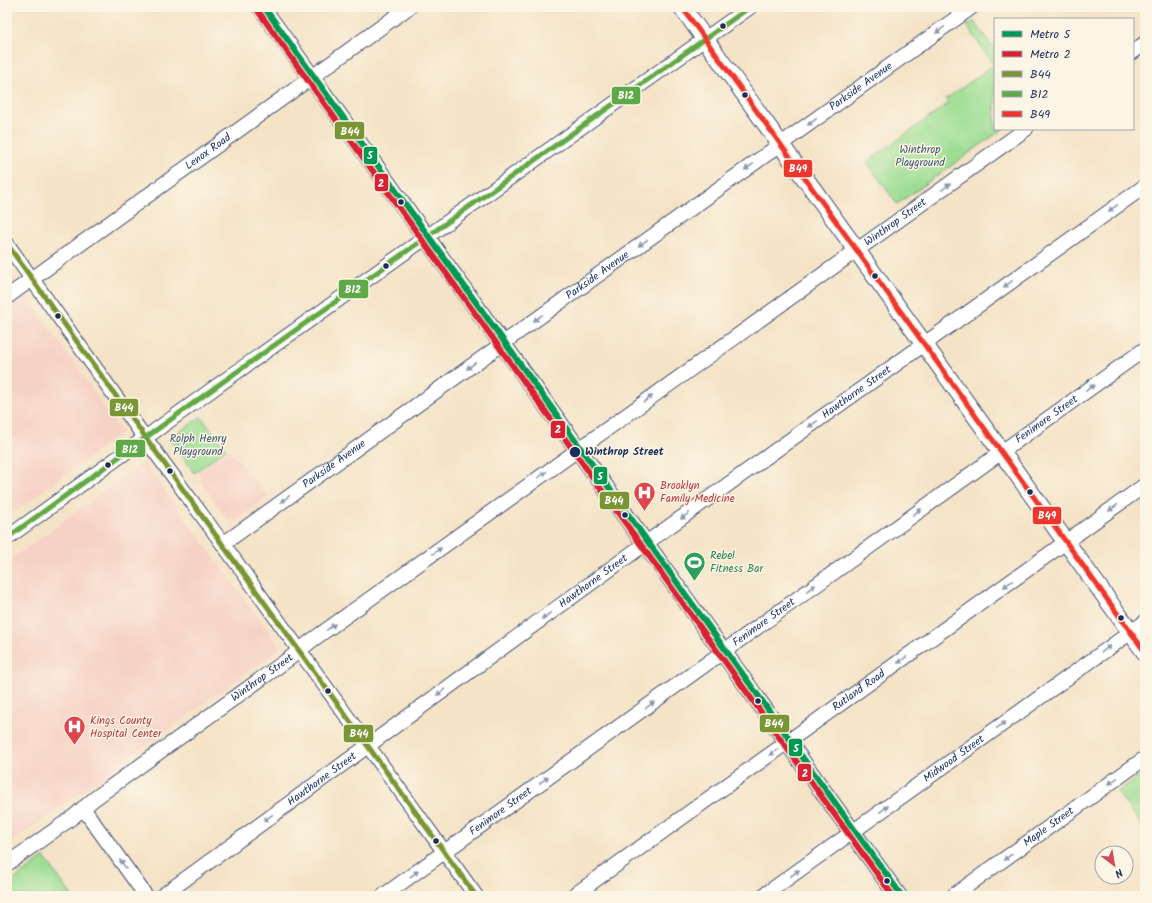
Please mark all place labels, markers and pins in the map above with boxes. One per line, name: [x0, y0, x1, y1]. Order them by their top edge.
unlabelled marker: [718, 21, 728, 31]
unlabelled marker: [740, 90, 750, 100]
unlabelled marker: [396, 197, 406, 207]
unlabelled marker: [381, 261, 391, 271]
unlabelled marker: [870, 271, 880, 281]
unlabelled marker: [53, 311, 63, 321]
place label: Winthrop Street: [585, 443, 665, 461]
marker: Winthrop Street: [568, 445, 582, 459]
unlabelled marker: [103, 460, 113, 470]
unlabelled marker: [165, 466, 175, 476]
place label: Brooklyn Family Medicine: [660, 477, 735, 508]
hospital icon: Brooklyn Family Medicine: [632, 479, 658, 512]
unlabelled marker: [1025, 487, 1035, 497]
unlabelled marker: [620, 510, 630, 520]
place label: Rebel Fitness Bar: [710, 547, 764, 578]
sports icon: Rebel Fitness Bar: [682, 549, 708, 582]
unlabelled marker: [1116, 613, 1126, 623]
unlabelled marker: [323, 686, 333, 696]
unlabelled marker: [753, 696, 763, 706]
place label: Kings County Hospital Center: [90, 712, 163, 743]
hospital icon: Kings County Hospital Center: [62, 714, 88, 747]
unlabelled marker: [431, 836, 441, 846]
unlabelled marker: [882, 876, 892, 886]

